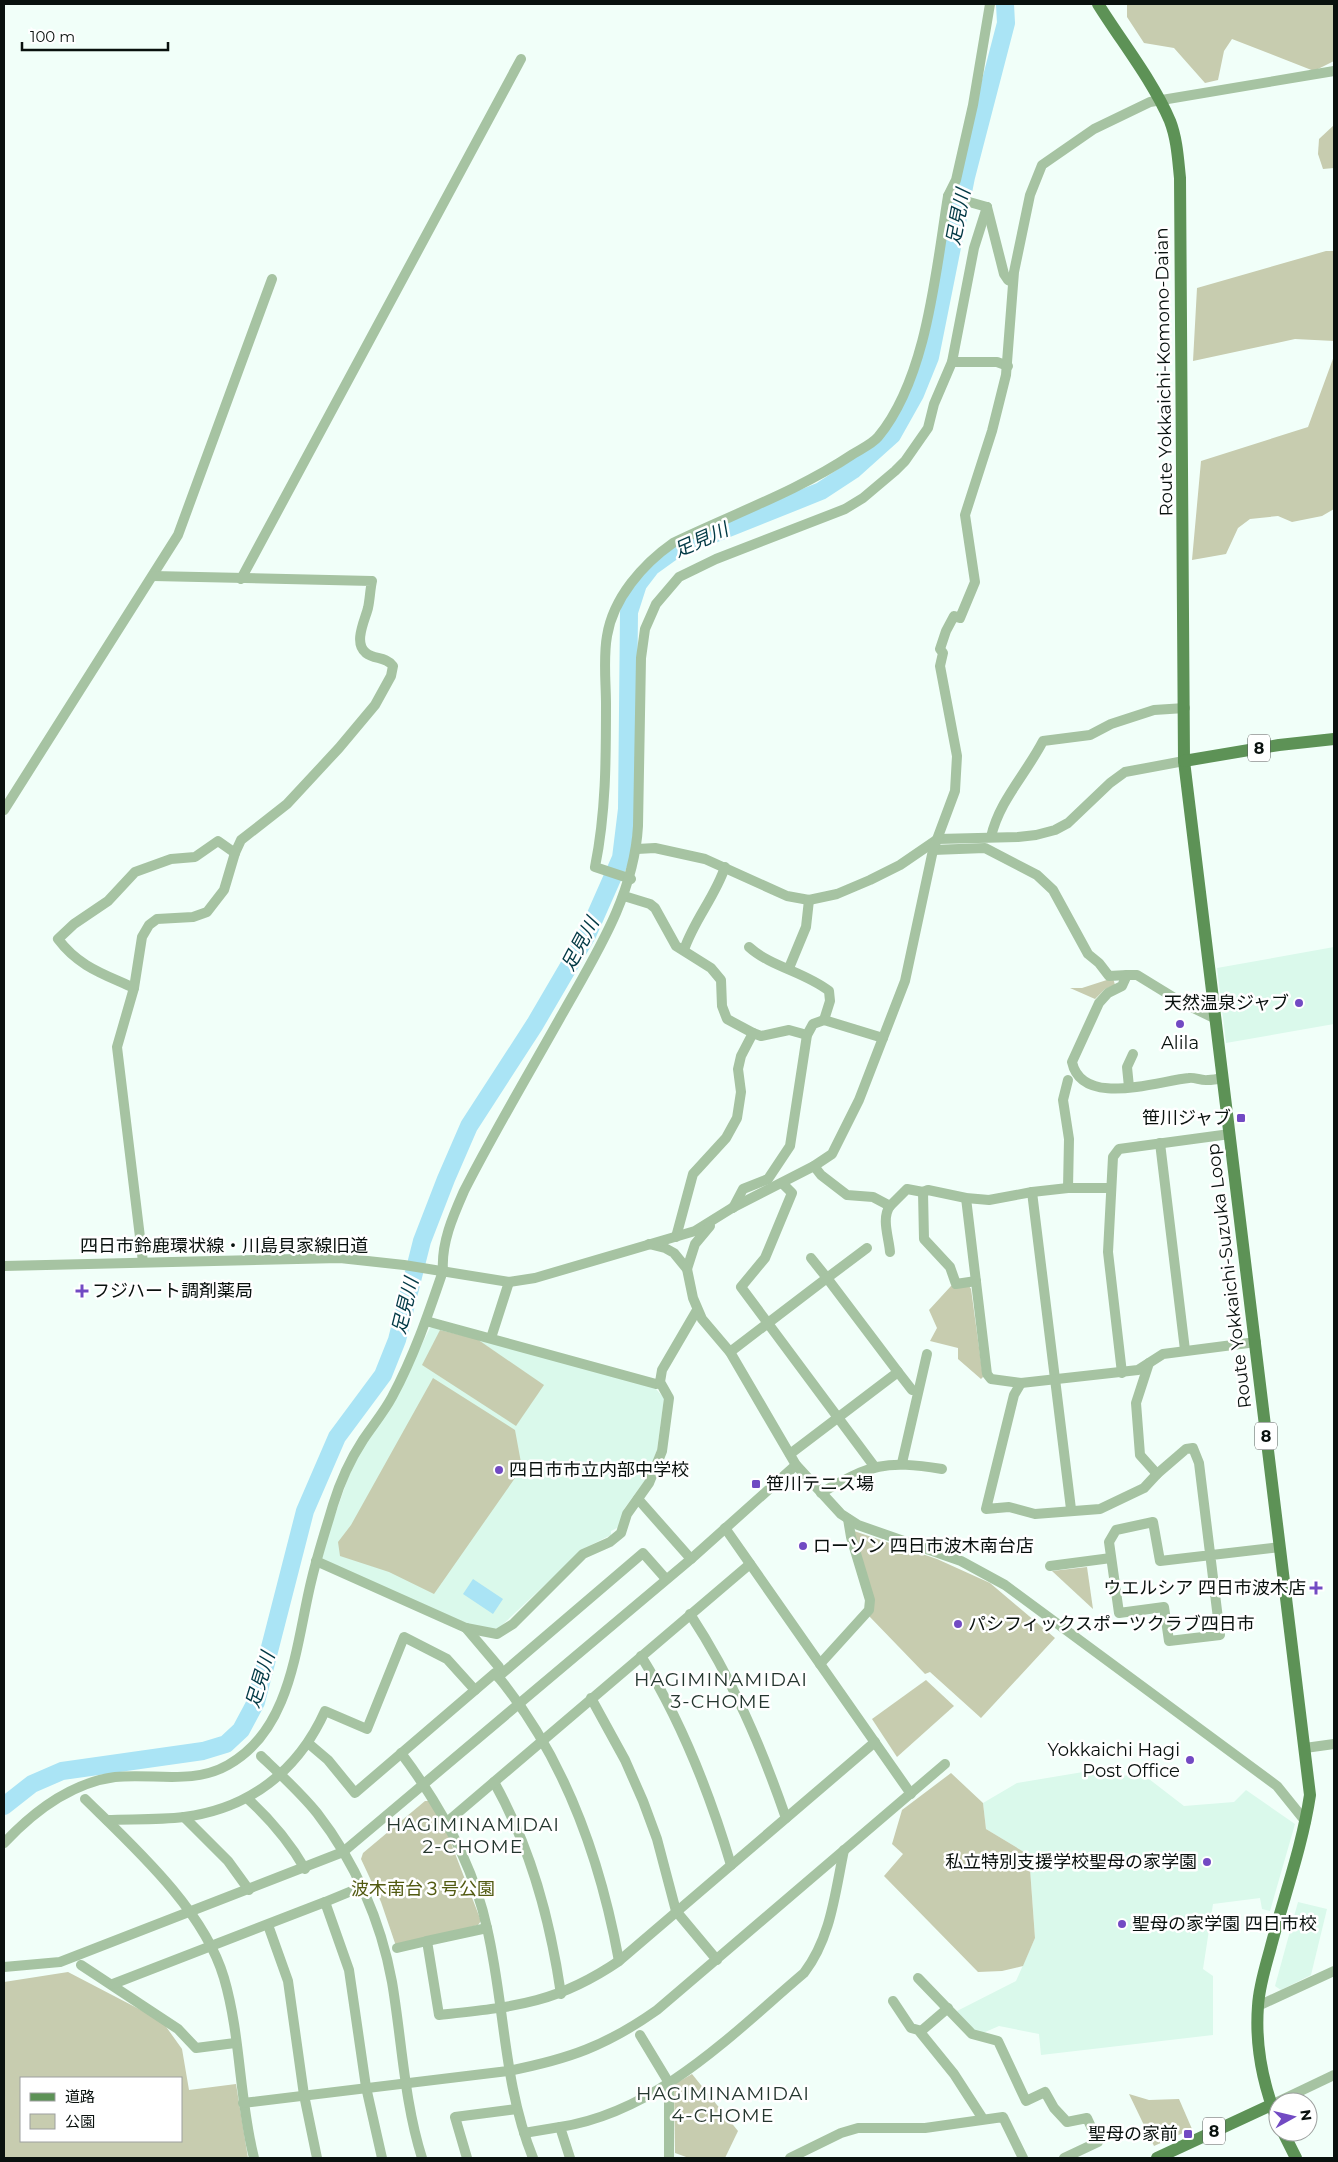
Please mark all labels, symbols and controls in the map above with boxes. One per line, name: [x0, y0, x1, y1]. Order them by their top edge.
scale bar: [22, 20, 169, 52]
text: 100 m: [30, 27, 75, 46]
water label: 足見川: [941, 185, 975, 247]
street label: Route Yokkaichi-Komono-Daian: [1150, 227, 1178, 517]
water label: 足見川: [670, 517, 734, 562]
road number: 8: [1248, 734, 1270, 761]
water label: 足見川: [556, 912, 604, 975]
place label: 天然温泉ジャブ: [1164, 992, 1289, 1014]
marker: 天然温泉ジャブ: [1293, 997, 1305, 1009]
marker: Alila: [1174, 1018, 1186, 1030]
place label: Alila: [1161, 1032, 1199, 1054]
place label: 笹川ジャブ: [1142, 1107, 1231, 1129]
marker: 笹川ジャブ: [1235, 1112, 1247, 1124]
street label: Route Yokkaichi-Suzuka Loop: [1202, 1142, 1256, 1410]
street label: 四日市鈴鹿環状線・川島貝家線旧道: [80, 1235, 368, 1257]
water label: 足見川: [387, 1274, 424, 1336]
place label: フジハート調剤薬局: [92, 1280, 253, 1302]
marker: フジハート調剤薬局: [76, 1285, 88, 1297]
road number: 8: [1255, 1422, 1277, 1450]
place label: 四日市市立内部中学校: [509, 1459, 689, 1481]
marker: 四日市市立内部中学校: [493, 1464, 505, 1476]
place label: 笹川テニス場: [766, 1473, 874, 1495]
marker: 笹川テニス場: [750, 1478, 762, 1490]
place label: ローソン 四日市波木南台店: [813, 1535, 1034, 1557]
marker: ローソン 四日市波木南台店: [797, 1540, 809, 1552]
place label: ウエルシア 四日市波木店: [1103, 1577, 1306, 1599]
marker: ウエルシア 四日市波木店: [1310, 1582, 1322, 1594]
place label: パシフィックスポーツクラブ四日市: [968, 1613, 1255, 1635]
marker: パシフィックスポーツクラブ四日市: [952, 1618, 964, 1630]
water label: 足見川: [241, 1647, 280, 1711]
district label: HAGIMINAMIDAI 3-CHOME: [634, 1668, 808, 1713]
place label: Yokkaichi Hagi Post Office: [1047, 1739, 1180, 1782]
marker: Yokkaichi Hagi Post Office: [1184, 1754, 1196, 1766]
district label: HAGIMINAMIDAI 2-CHOME: [386, 1813, 560, 1858]
place label: 私立特別支援学校聖母の家学園: [945, 1851, 1197, 1873]
marker: 私立特別支援学校聖母の家学園: [1201, 1856, 1213, 1868]
park label: 波木南台３号公園: [351, 1878, 495, 1900]
place label: 聖母の家学園 四日市校: [1132, 1913, 1317, 1935]
marker: 聖母の家学園 四日市校: [1116, 1918, 1128, 1930]
legend: [20, 2077, 182, 2142]
district label: HAGIMINAMIDAI 4-CHOME: [636, 2082, 810, 2127]
text: 道路: [65, 2087, 95, 2106]
north arrow: [1268, 2092, 1318, 2142]
text: N: [1296, 2108, 1316, 2122]
text: 公園: [65, 2112, 95, 2131]
road number: 8: [1203, 2118, 1225, 2144]
place label: 聖母の家前: [1088, 2123, 1178, 2145]
marker: 聖母の家前: [1182, 2128, 1194, 2140]

